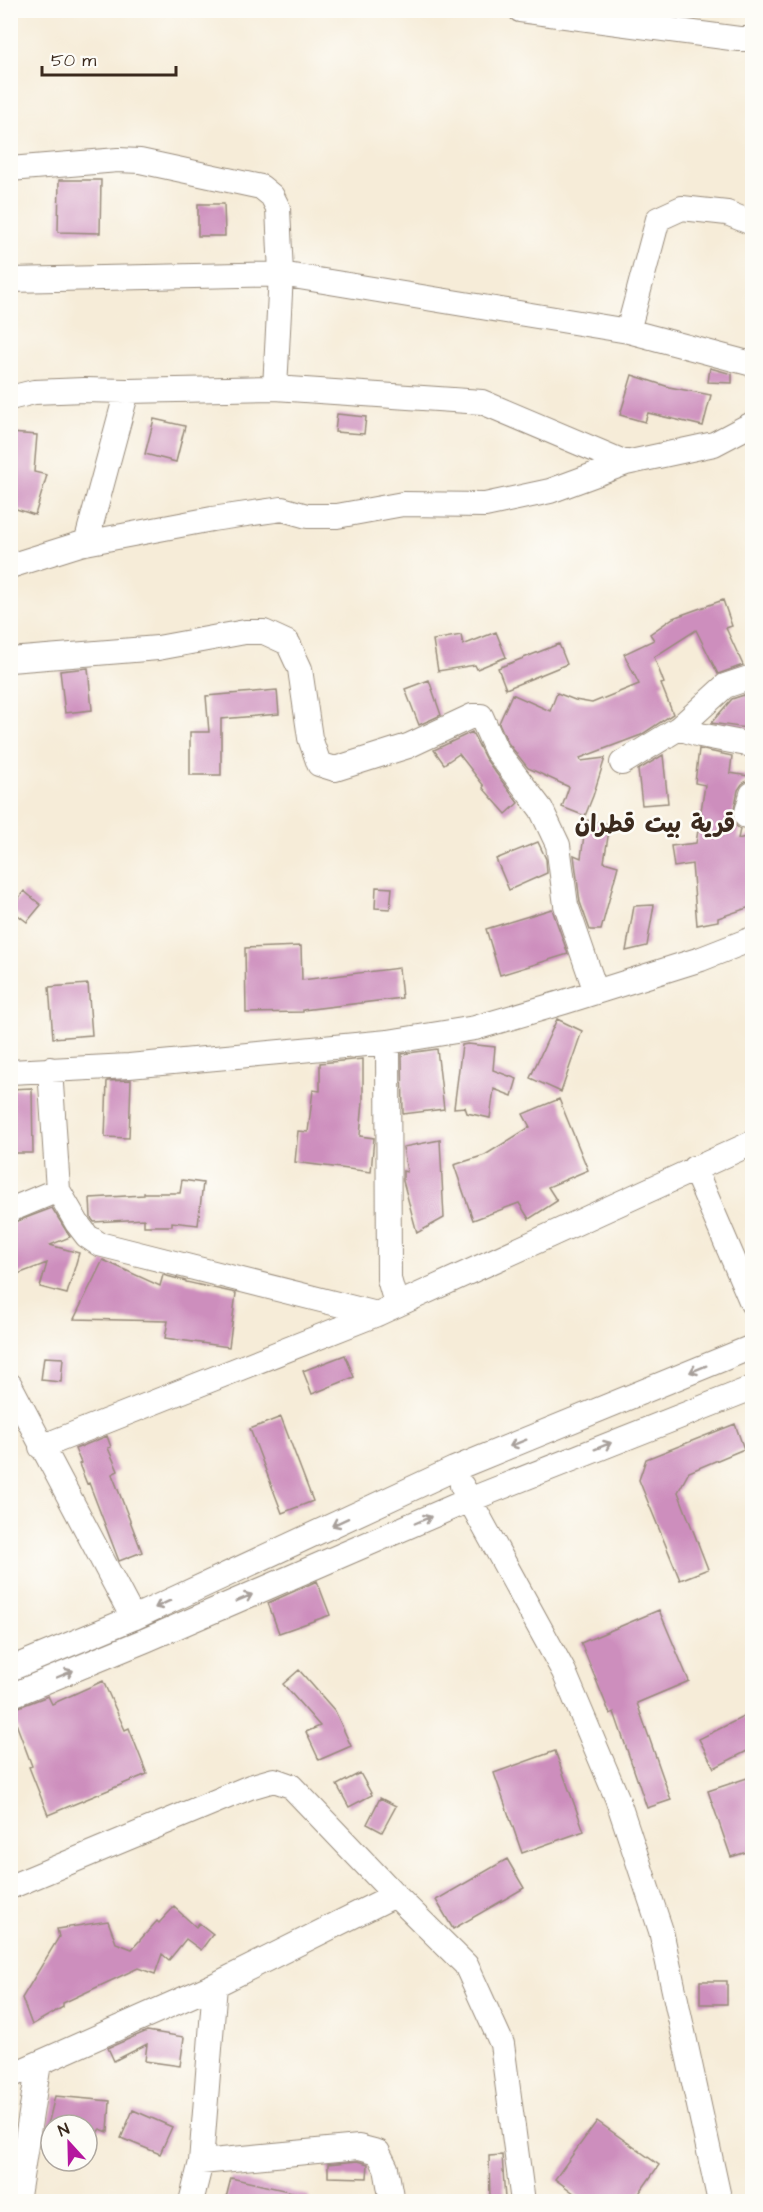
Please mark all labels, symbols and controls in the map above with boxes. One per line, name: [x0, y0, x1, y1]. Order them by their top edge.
scale bar: [42, 39, 176, 77]
text: 50 m: [51, 48, 96, 73]
district label: قرية بيت قطران: [575, 808, 735, 842]
one-way arrow: [690, 1364, 708, 1375]
one-way arrow: [509, 1438, 528, 1449]
one-way arrow: [594, 1440, 612, 1451]
one-way arrow: [413, 1514, 431, 1525]
one-way arrow: [331, 1517, 349, 1529]
one-way arrow: [235, 1591, 253, 1602]
one-way arrow: [154, 1599, 172, 1610]
one-way arrow: [55, 1668, 73, 1679]
north arrow: [39, 2113, 99, 2173]
text: N: [55, 2118, 73, 2142]

